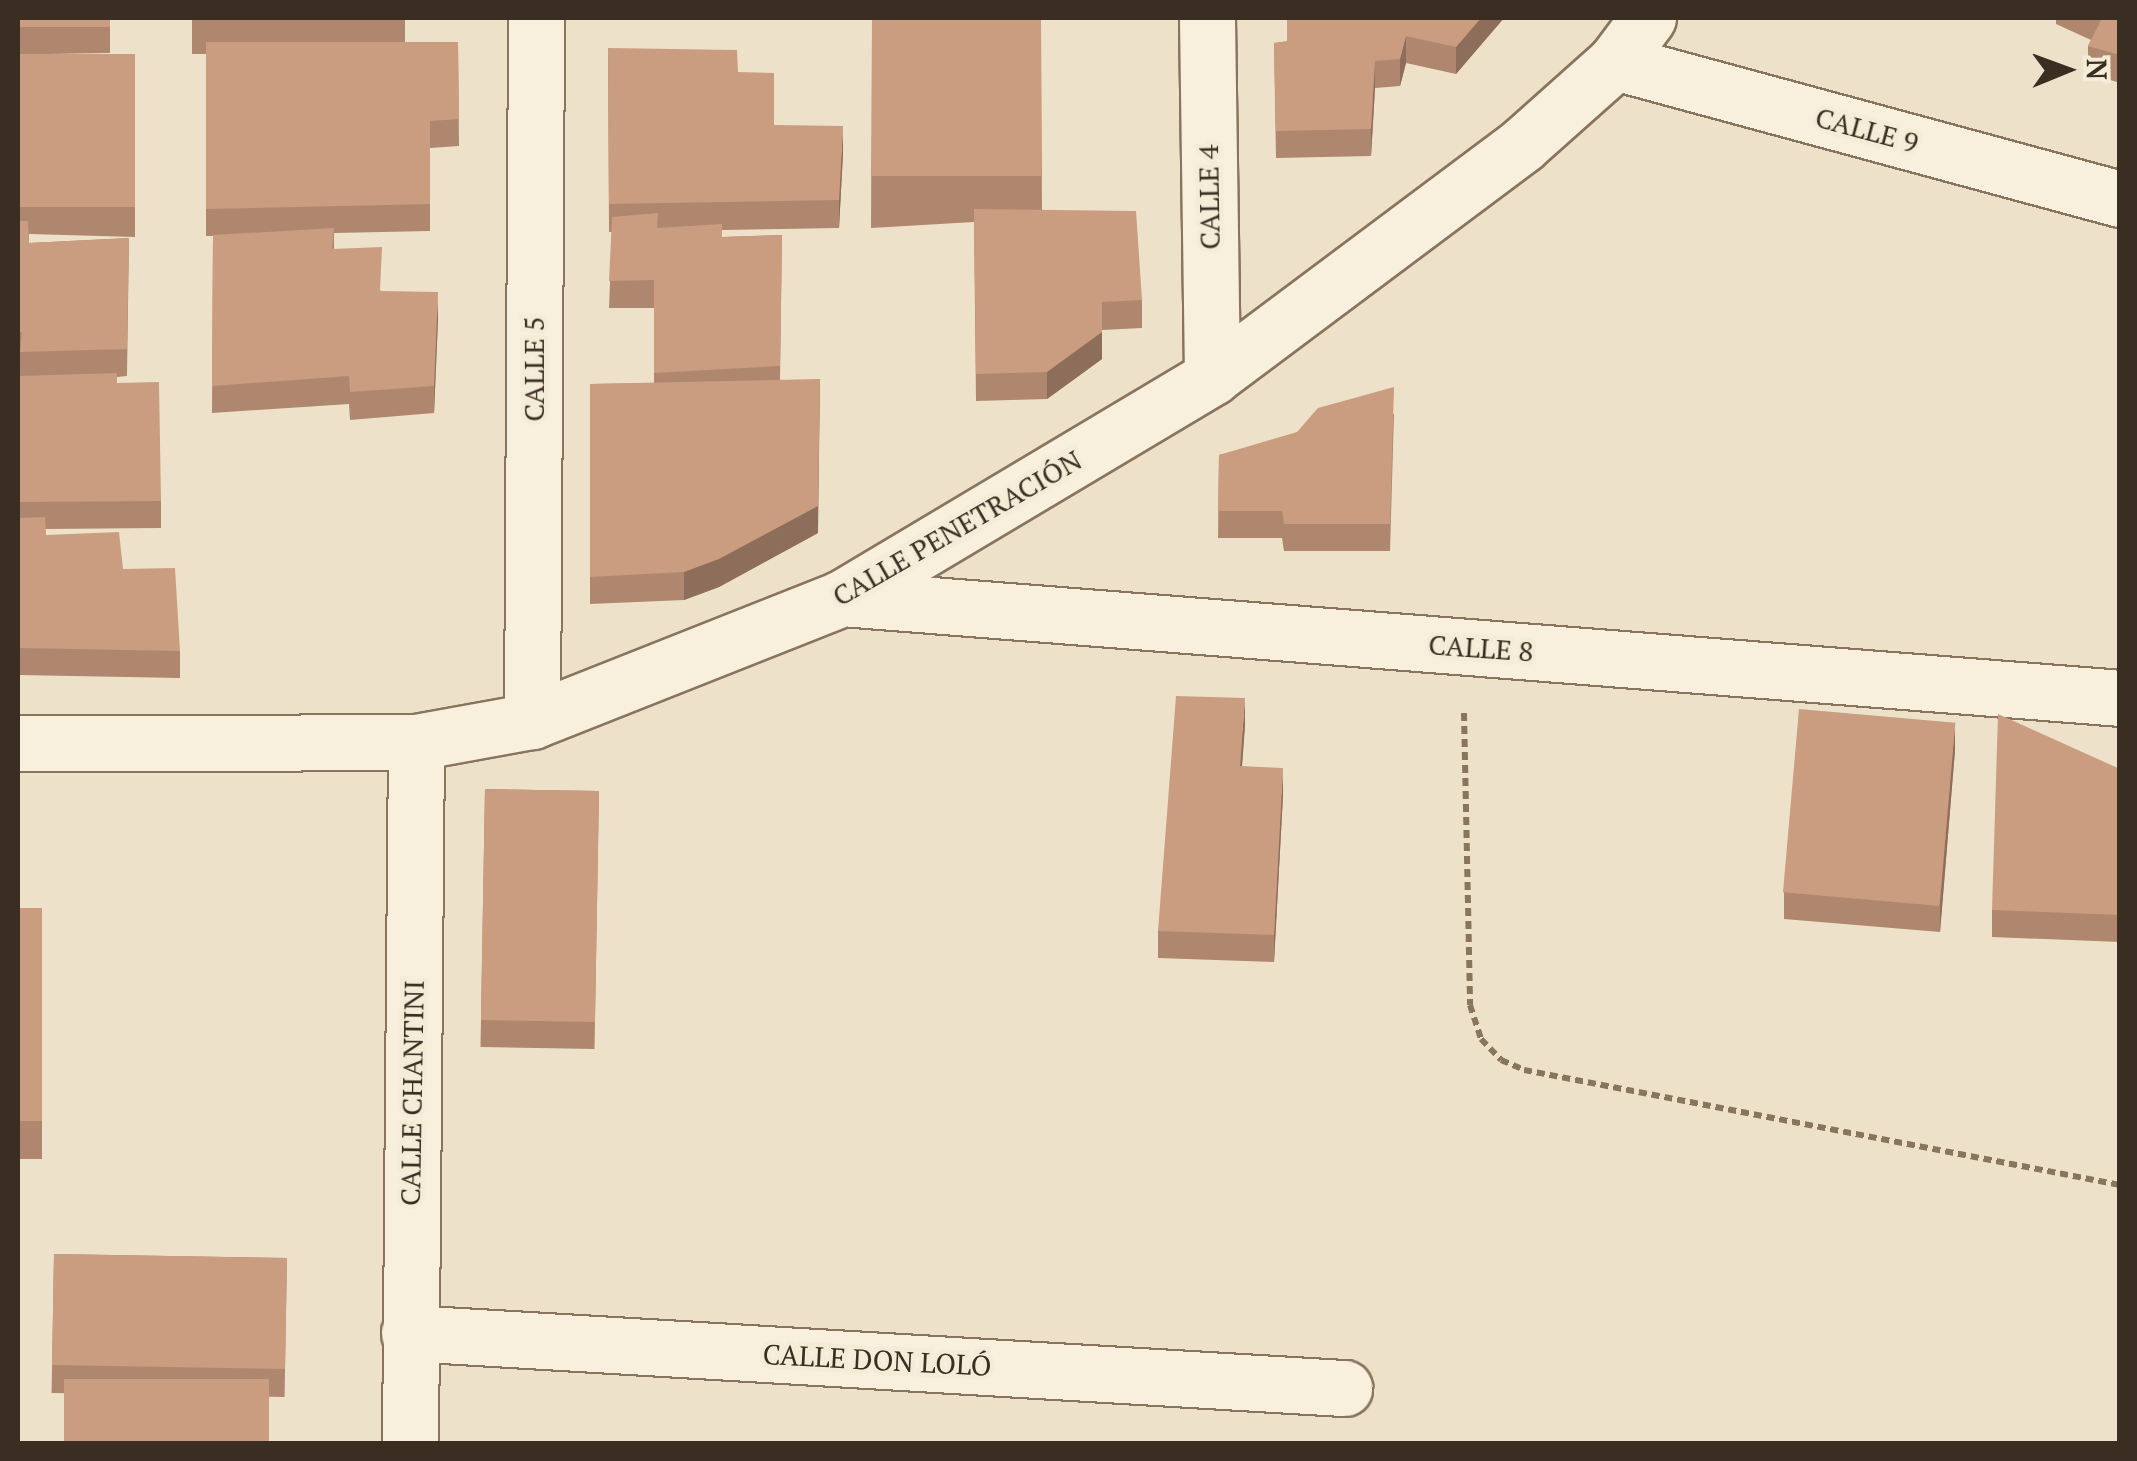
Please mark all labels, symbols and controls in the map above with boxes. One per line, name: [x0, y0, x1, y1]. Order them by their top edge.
north arrow: [2017, 20, 2117, 120]
text: N: [2079, 59, 2116, 80]
street label: CALLE 9: [1812, 100, 1922, 160]
street label: CALLE 4: [1191, 144, 1227, 250]
street label: CALLE 5: [517, 316, 551, 422]
street label: CALLE PENETRACIÓN: [826, 443, 1088, 613]
street label: CALLE 8: [1427, 628, 1535, 668]
street label: CALLE CHANTINI: [393, 980, 431, 1206]
street label: CALLE DON LOLÓ: [762, 1337, 992, 1383]

